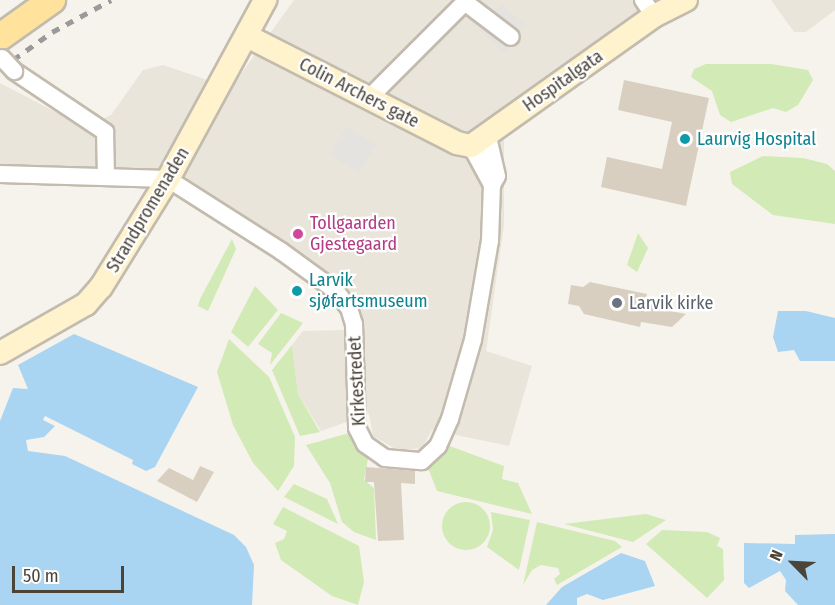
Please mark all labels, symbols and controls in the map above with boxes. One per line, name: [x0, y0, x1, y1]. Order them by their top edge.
street label: Hospitalgata: [519, 46, 607, 116]
street label: Colin Archers gate: [295, 53, 423, 133]
place label: Laurvig Hospital: [697, 128, 816, 150]
marker: Laurvig Hospital: [678, 132, 692, 146]
street label: Strandpromenaden: [102, 143, 194, 277]
place label: Tollgaarden Gjestegaard: [310, 213, 397, 256]
marker: Tollgaarden Gjestegaard: [291, 227, 305, 241]
place label: Larvik sjøfartsmuseum: [309, 270, 428, 312]
marker: Larvik sjøfartsmuseum: [290, 284, 304, 298]
place label: Larvik kirke: [629, 292, 713, 314]
marker: Larvik kirke: [610, 296, 624, 310]
street label: Kirkestredet: [344, 335, 370, 427]
north arrow: [763, 533, 823, 593]
text: N: [765, 547, 787, 564]
scale bar: [15, 554, 128, 592]
text: 50 m: [23, 565, 59, 587]

